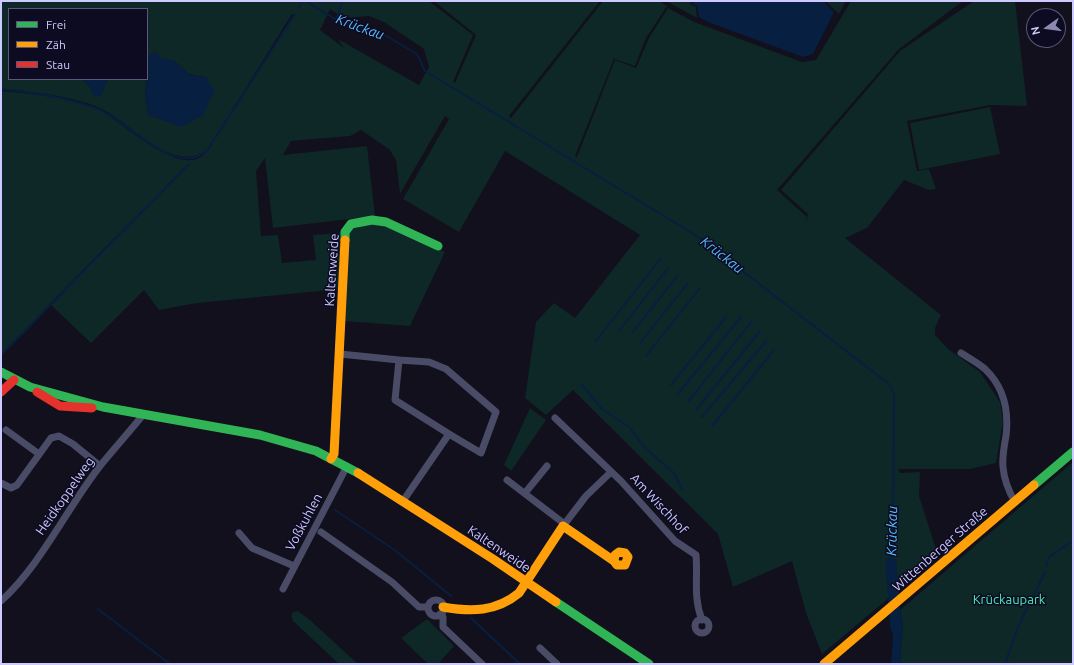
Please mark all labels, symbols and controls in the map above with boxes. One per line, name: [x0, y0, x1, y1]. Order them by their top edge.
legend: [8, 8, 148, 80]
north arrow: [1026, 8, 1066, 48]
water label: Krückau: [334, 11, 386, 43]
text: Frei: [46, 18, 66, 31]
text: N: [1029, 25, 1042, 36]
text: Zäh: [46, 38, 66, 51]
text: Stau: [46, 58, 70, 71]
street label: Kaltenweide: [322, 233, 342, 307]
water label: Krückau: [697, 233, 747, 277]
street label: Heidkoppelweg: [32, 454, 98, 538]
street label: Am Wischhof: [627, 470, 691, 538]
street label: Voßkuhlen: [282, 491, 326, 553]
street label: Wittenberger Straße: [889, 503, 991, 595]
water label: Krückau: [883, 506, 901, 556]
street label: Kaltenweide: [464, 522, 534, 576]
park label: Krückaupark: [973, 592, 1045, 608]

